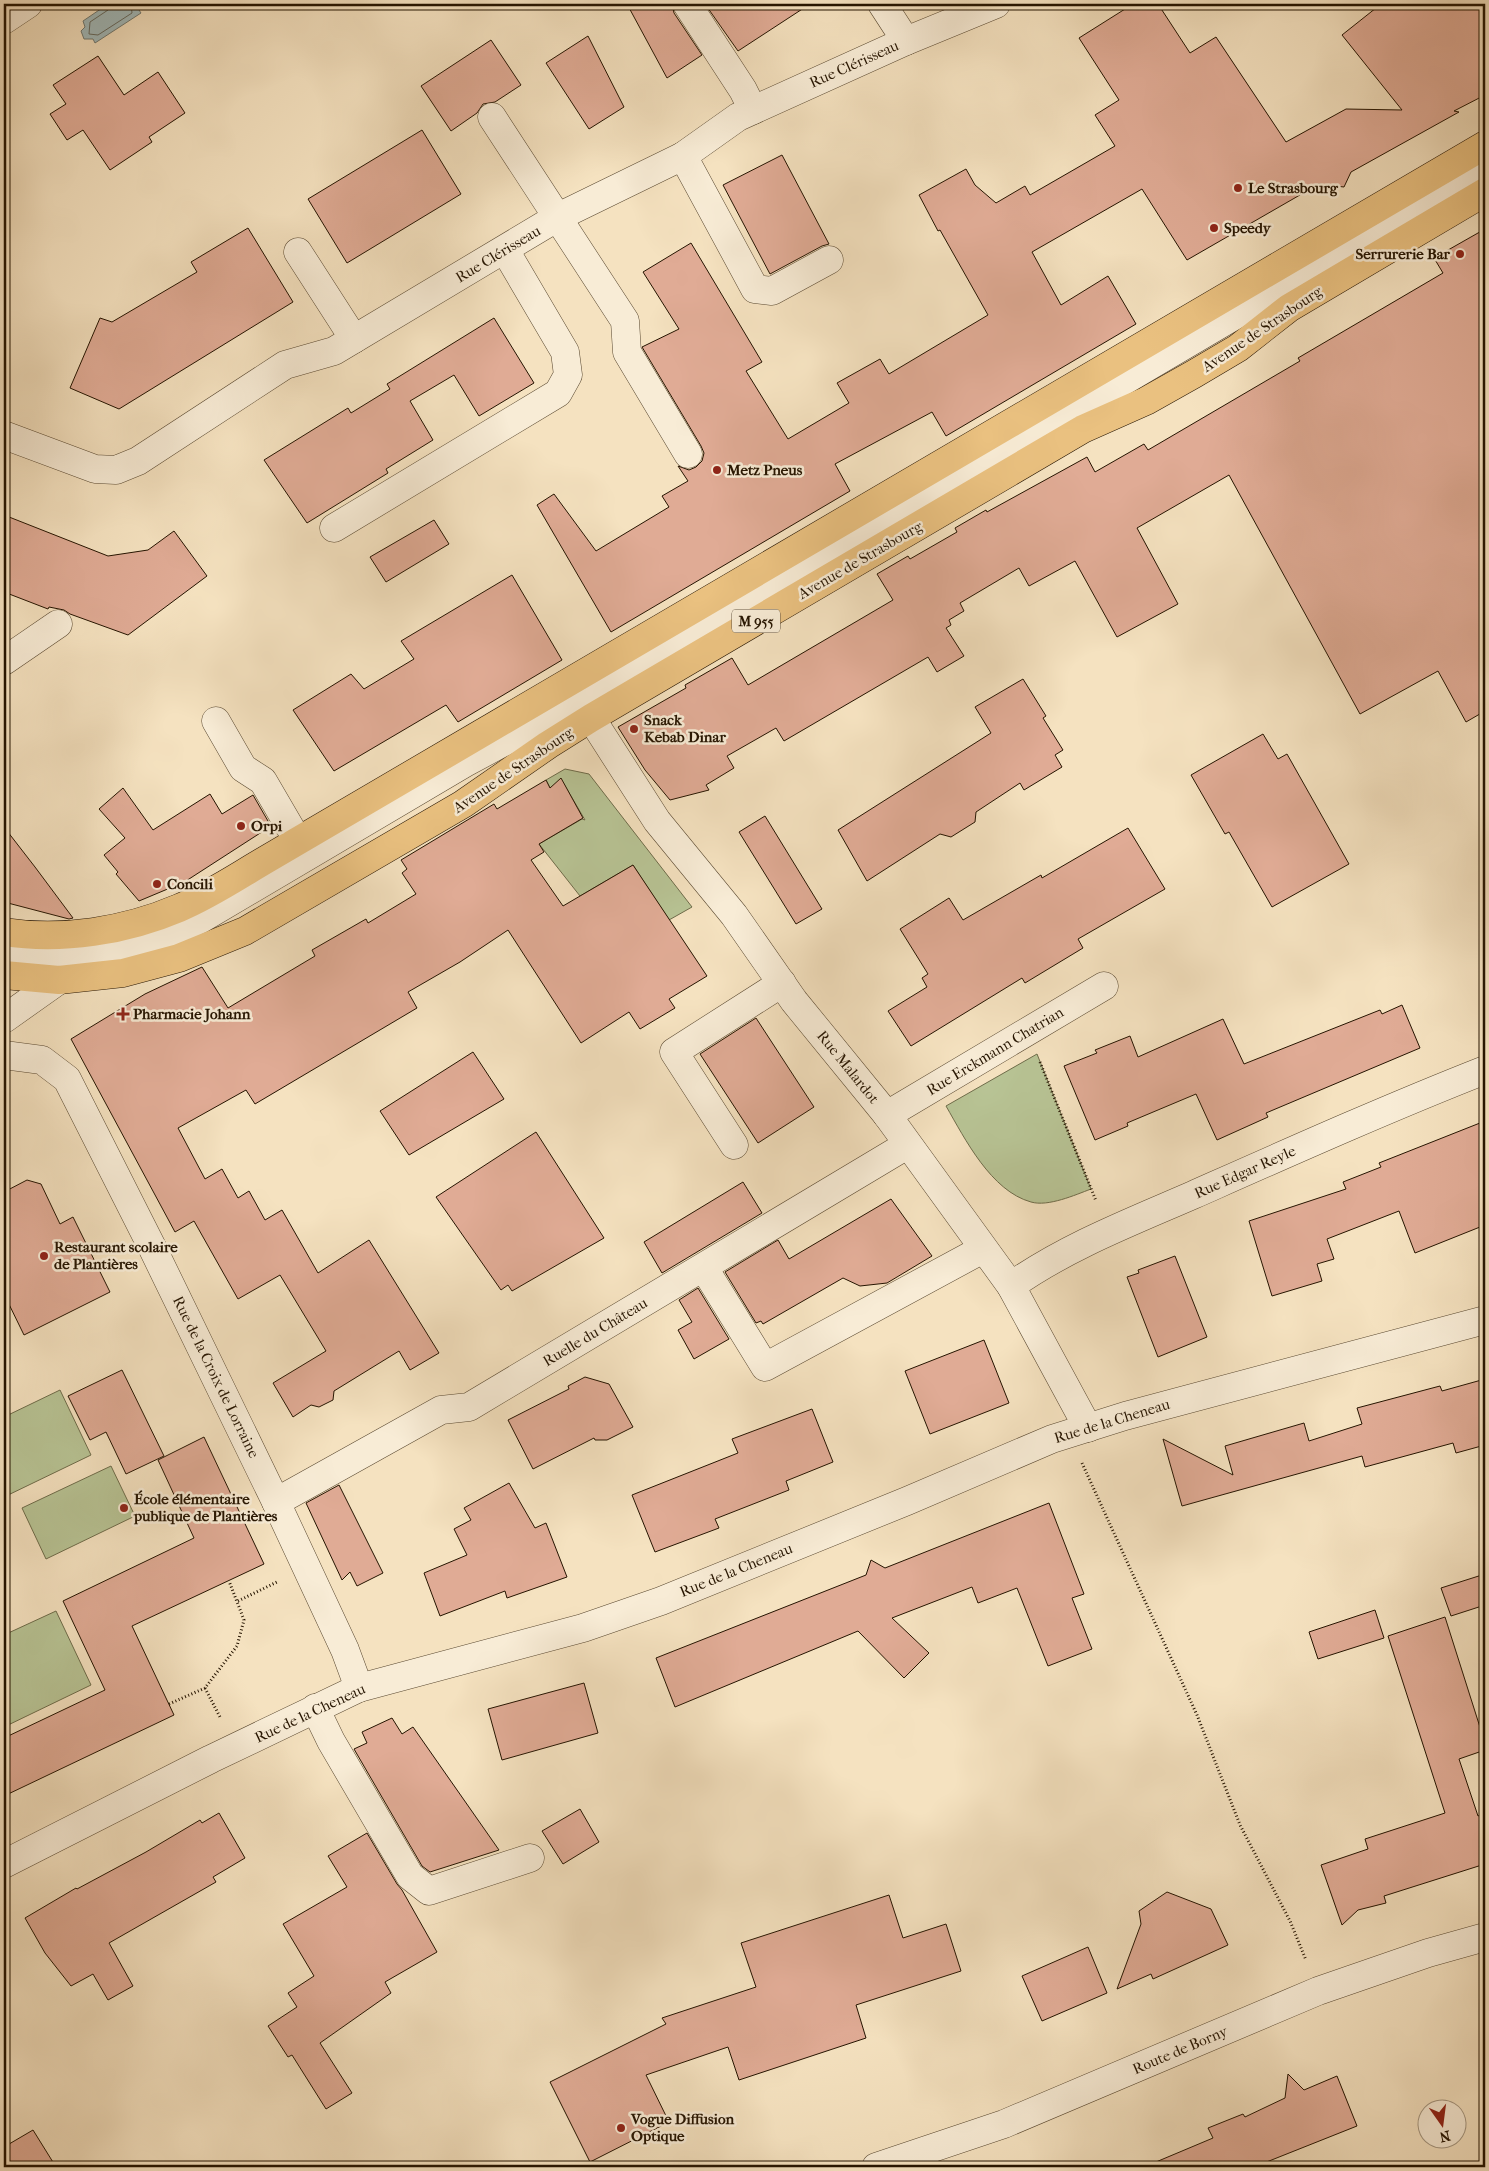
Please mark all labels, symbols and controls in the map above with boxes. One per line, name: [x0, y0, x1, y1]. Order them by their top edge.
street label: Rue Clérisseau: [807, 36, 902, 92]
place label: Le Strasbourg: [1248, 179, 1339, 197]
marker: Le Strasbourg: [1232, 182, 1244, 194]
place label: Speedy: [1224, 219, 1272, 237]
street label: Rue Clérisseau: [452, 221, 544, 286]
marker: Speedy: [1208, 222, 1220, 234]
place label: Serrurerie Bar: [1355, 245, 1451, 263]
marker: Serrurerie Bar: [1454, 248, 1466, 260]
street label: Avenue de Strasbourg: [1198, 282, 1326, 376]
place label: Metz Pneus: [726, 461, 803, 479]
marker: Metz Pneus: [711, 464, 723, 476]
street label: Avenue de Strasbourg: [794, 517, 926, 603]
road number: M 955: [732, 610, 780, 632]
place label: Snack Kebab Dinar: [644, 711, 726, 746]
street label: Avenue de Strasbourg: [449, 723, 577, 817]
marker: Snack Kebab Dinar: [628, 723, 640, 735]
place label: Orpi: [251, 817, 283, 835]
marker: Orpi: [235, 820, 247, 832]
place label: Concili: [167, 875, 213, 893]
marker: Concili: [151, 878, 163, 890]
street label: Rue Erckmann Chatrian: [923, 1003, 1067, 1099]
place label: Pharmacie Johann: [133, 1005, 251, 1023]
marker: Pharmacie Johann: [117, 1008, 129, 1020]
street label: Rue Malardot: [813, 1027, 883, 1108]
street label: Rue Edgar Reyle: [1192, 1141, 1299, 1202]
place label: Restaurant scolaire de Plantières: [54, 1238, 178, 1273]
marker: Restaurant scolaire de Plantières: [38, 1250, 50, 1262]
street label: Rue de la Croix de Lorraine: [169, 1293, 263, 1461]
street label: Ruelle du Château: [539, 1293, 651, 1370]
street label: Rue de la Cheneau: [1052, 1395, 1173, 1447]
place label: École élémentaire publique de Plantières: [133, 1490, 278, 1525]
marker: École élémentaire publique de Plantières: [118, 1502, 130, 1514]
street label: Rue de la Cheneau: [677, 1539, 796, 1601]
street label: Rue de la Cheneau: [252, 1679, 369, 1747]
street label: Route de Borny: [1130, 2022, 1231, 2078]
north arrow: [1416, 2098, 1466, 2148]
place label: Vogue Diffusion Optique: [630, 2110, 734, 2145]
marker: Vogue Diffusion Optique: [615, 2122, 627, 2134]
text: N: [1437, 2127, 1452, 2146]

